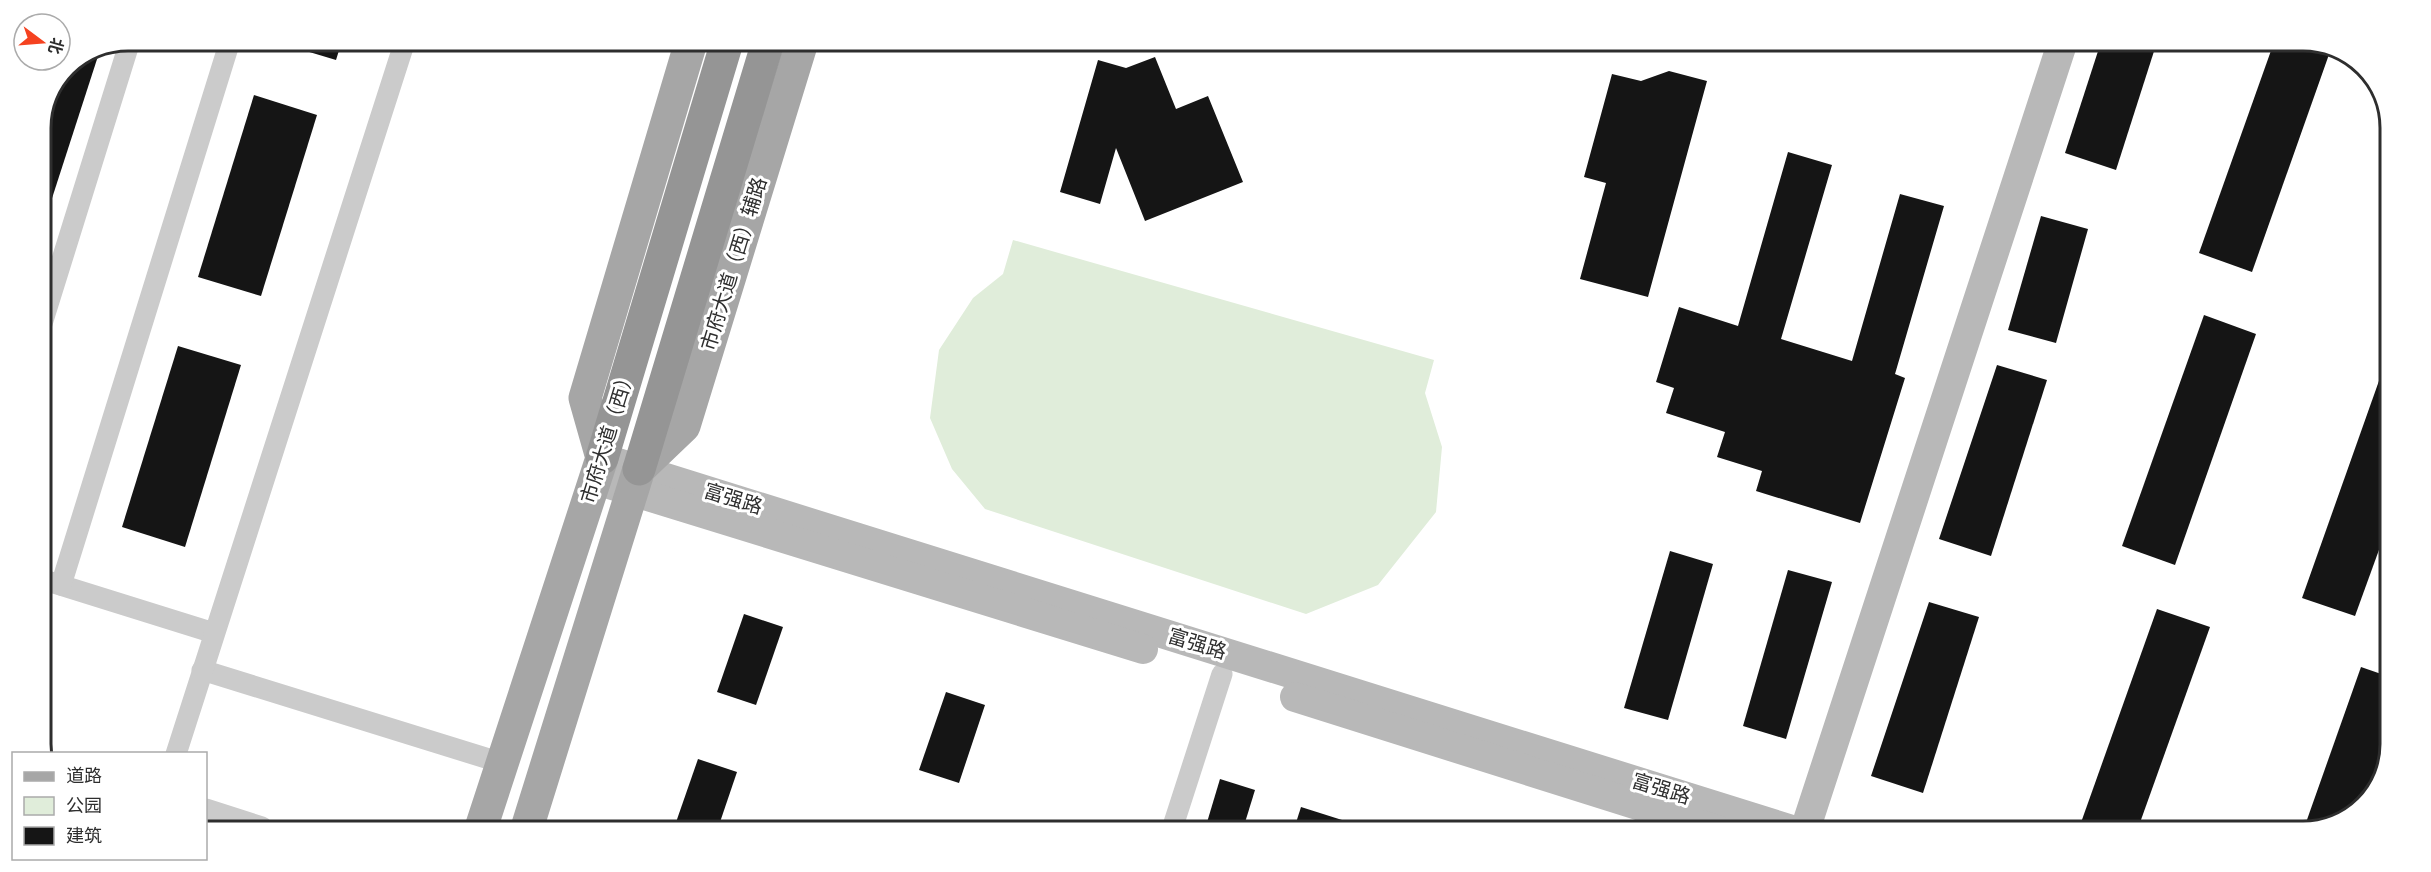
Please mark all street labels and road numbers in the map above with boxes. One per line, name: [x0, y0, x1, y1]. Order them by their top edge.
street label: 市府大道（西）辅路: [695, 174, 773, 354]
street label: 市府大道（西）: [575, 365, 641, 507]
street label: 富强路: [700, 477, 766, 521]
street label: 富强路: [1164, 622, 1230, 666]
street label: 富强路: [1628, 767, 1694, 811]

